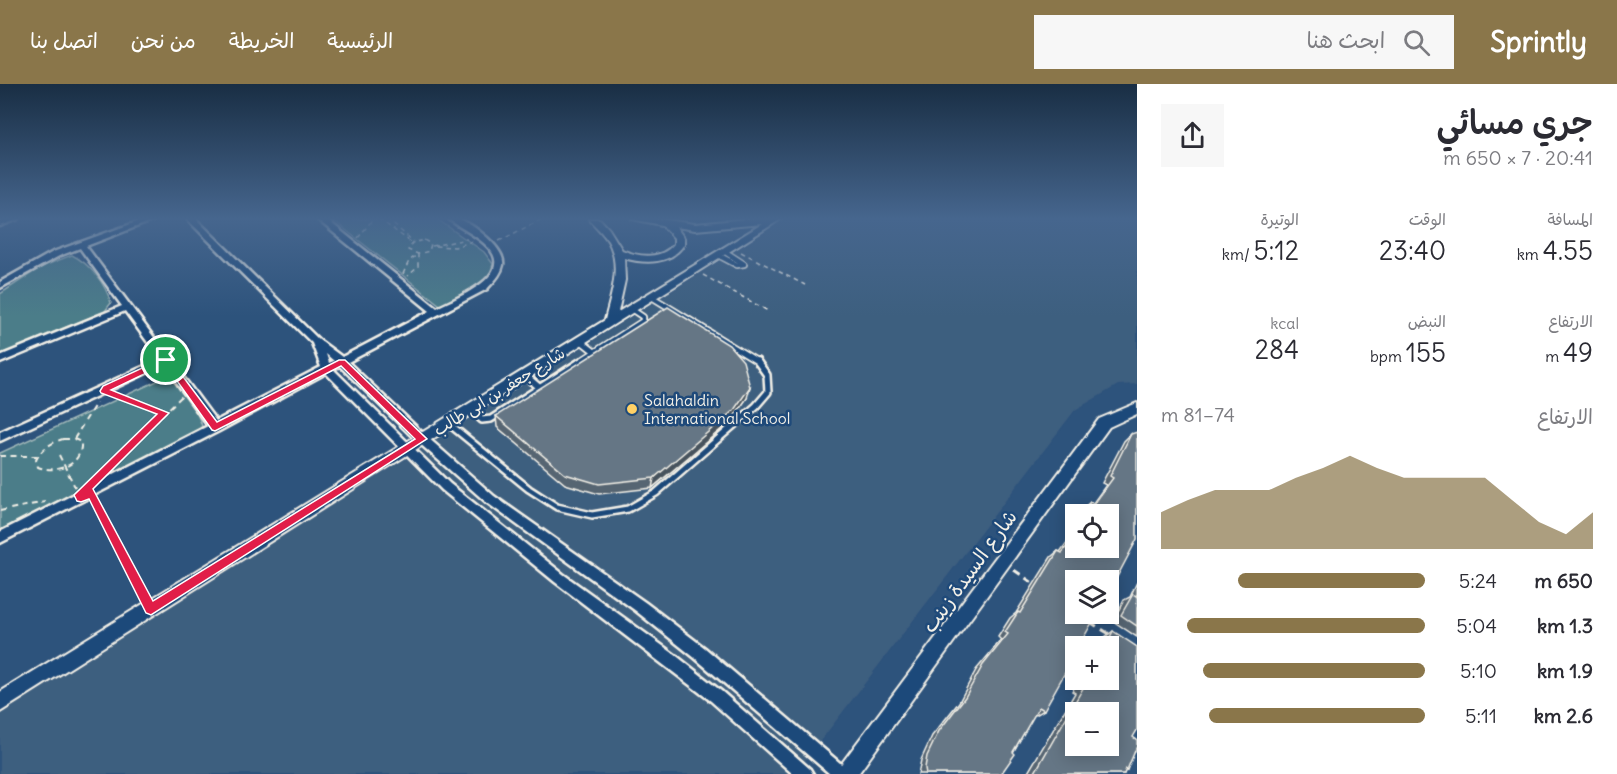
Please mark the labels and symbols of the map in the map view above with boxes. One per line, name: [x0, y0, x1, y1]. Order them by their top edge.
pin: [140, 334, 191, 385]
street label: شارع جعفر بن ابى طالب: [430, 342, 570, 441]
place label: Salahaldin International School: [644, 390, 790, 428]
marker: Salahaldin International School: [625, 402, 639, 416]
street label: شارع السيدة زينب: [916, 505, 1024, 638]

